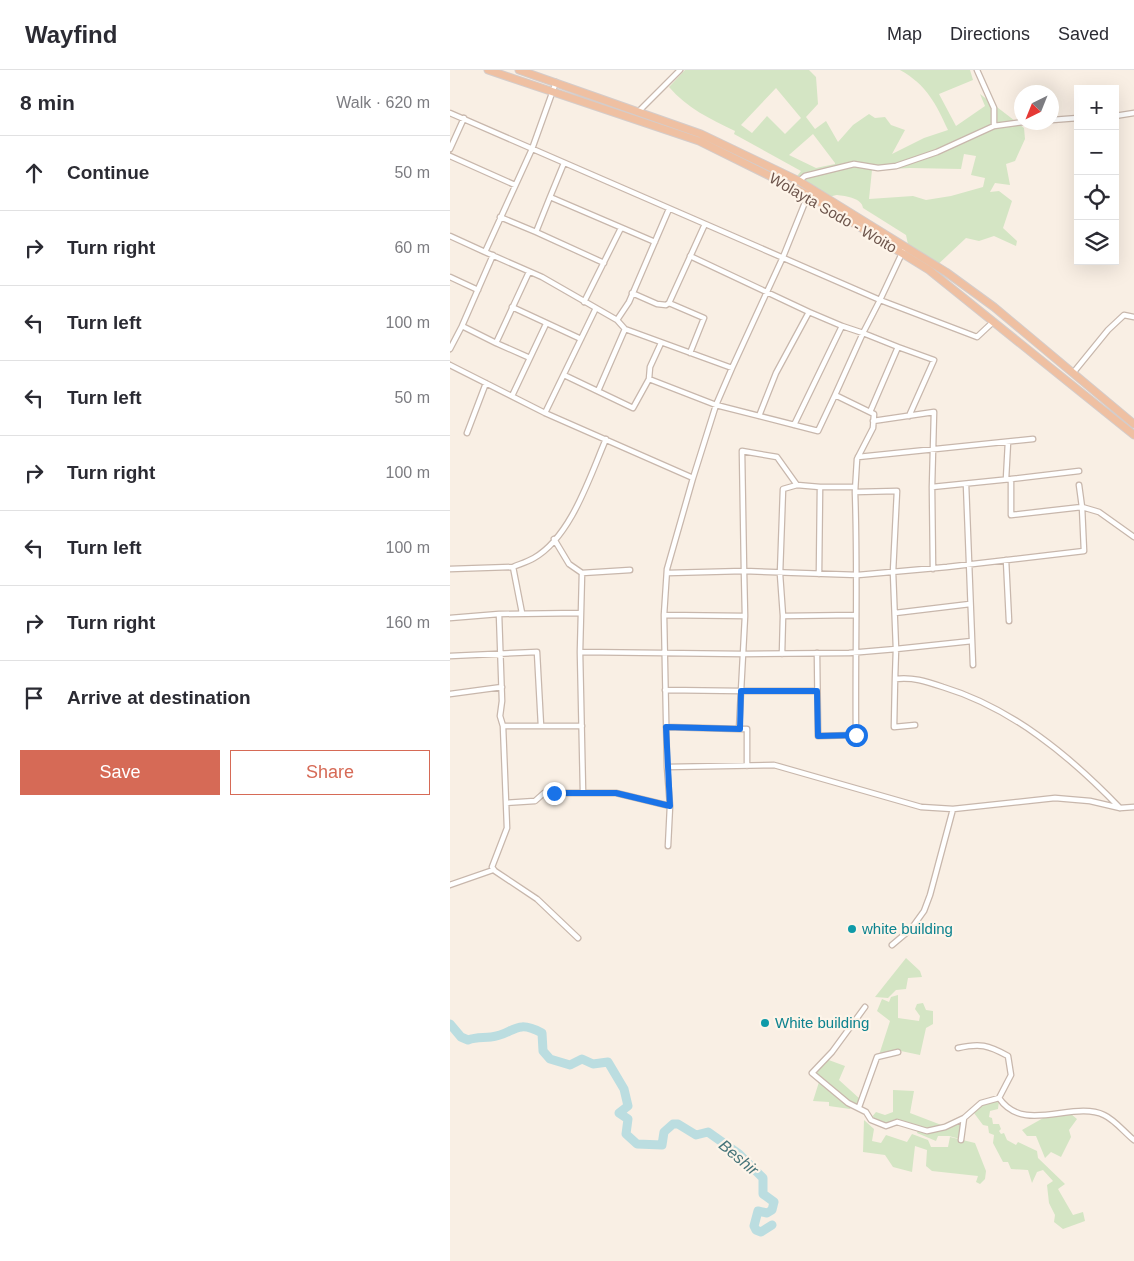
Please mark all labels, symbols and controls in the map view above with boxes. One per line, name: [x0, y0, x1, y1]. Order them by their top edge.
text: Wayfind: [25, 21, 117, 48]
text: Map: [887, 24, 922, 44]
text: Directions: [950, 24, 1030, 44]
text: Saved: [1058, 24, 1109, 44]
north arrow: [1014, 85, 1059, 130]
map controls: [1074, 85, 1119, 265]
button: +: [1074, 85, 1119, 130]
text: 8 min: [20, 91, 75, 114]
text: Walk · 620 m: [336, 94, 430, 111]
button: −: [1074, 130, 1119, 175]
icon: ahead: [20, 159, 48, 187]
text: Continue: [67, 162, 149, 183]
text: 50 m: [394, 164, 430, 181]
street label: Wolayta Sodo - Woito: [766, 169, 900, 256]
button: locate: [1074, 175, 1119, 220]
button: layers: [1074, 220, 1119, 265]
icon: right: [20, 234, 48, 262]
text: Turn right: [67, 237, 155, 258]
text: 60 m: [394, 239, 430, 256]
icon: left: [20, 309, 48, 337]
text: Turn left: [67, 312, 142, 333]
text: 100 m: [386, 314, 430, 331]
icon: left: [20, 384, 48, 412]
text: Turn left: [67, 387, 142, 408]
text: 50 m: [394, 389, 430, 406]
icon: right: [20, 459, 48, 487]
text: Turn right: [67, 462, 155, 483]
text: 100 m: [386, 464, 430, 481]
icon: left: [20, 534, 48, 562]
text: Turn left: [67, 537, 142, 558]
text: 100 m: [386, 539, 430, 556]
icon: right: [20, 609, 48, 637]
text: Turn right: [67, 612, 155, 633]
text: 160 m: [386, 614, 430, 631]
icon: arrive: [20, 684, 48, 712]
text: Arrive at destination: [67, 687, 251, 708]
route start: [845, 724, 868, 747]
button: Save: [20, 750, 220, 795]
button: Share: [230, 750, 430, 795]
route end: [543, 782, 566, 805]
place label: white building: [861, 920, 953, 937]
marker: white building: [846, 923, 858, 935]
place label: White building: [775, 1014, 869, 1031]
marker: White building: [759, 1017, 771, 1029]
water label: Beshir: [716, 1136, 762, 1179]

